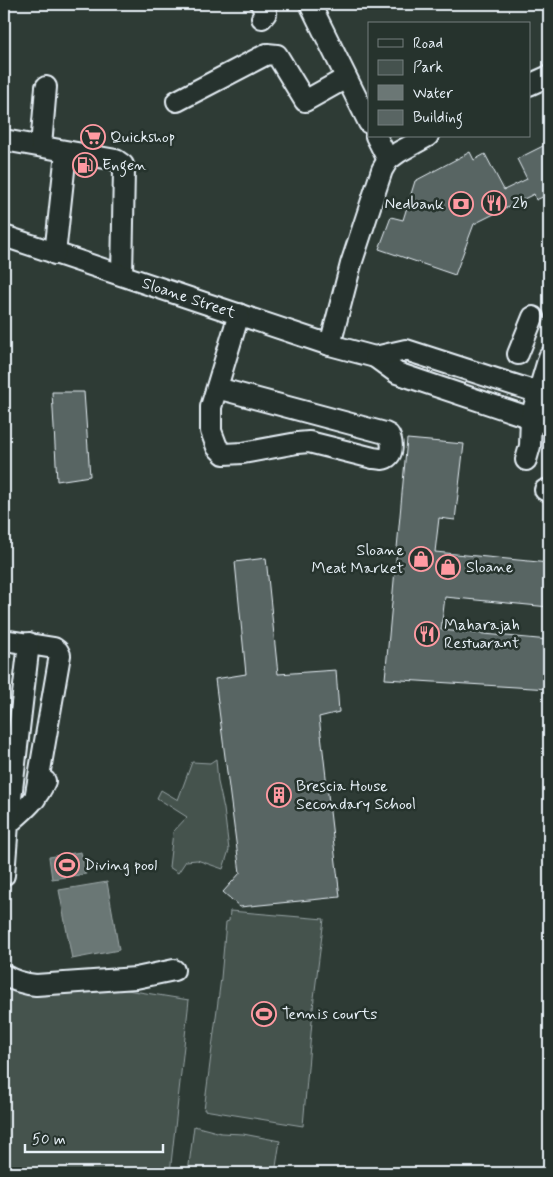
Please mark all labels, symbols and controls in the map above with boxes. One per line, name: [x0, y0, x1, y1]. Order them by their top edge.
legend: [368, 22, 530, 138]
text: Road: [413, 34, 443, 54]
text: Park: [413, 58, 443, 78]
text: Water: [413, 84, 453, 104]
text: Building: [413, 108, 463, 129]
supermarket icon: Quickshop: [80, 124, 106, 150]
place label: Quickshop: [110, 127, 175, 148]
fuel station icon: Engen: [72, 152, 98, 178]
place label: Engen: [102, 155, 147, 177]
restaurant icon: 2b: [481, 190, 507, 216]
bank icon: Nedbank: [448, 191, 474, 217]
place label: 2b: [512, 193, 528, 214]
place label: Nedbank: [384, 194, 444, 215]
street label: Sloane Street: [139, 272, 239, 323]
place label: Sloane Meat Market: [311, 540, 404, 579]
shop icon: Sloane Meat Market: [408, 546, 434, 572]
shop icon: Sloane: [435, 554, 461, 580]
place label: Sloane: [466, 557, 514, 578]
place label: Maharajah Restuarant: [444, 615, 520, 654]
restaurant icon: Maharajah Restuarant: [414, 621, 440, 647]
place label: Brescia House Secondary School: [296, 776, 416, 815]
building icon: Brescia House Secondary School: [266, 782, 292, 808]
sports icon: Diving pool: [54, 852, 80, 878]
place label: Diving pool: [84, 855, 157, 876]
sports icon: Tennis courts: [251, 1001, 277, 1027]
place label: Tennis courts: [282, 1004, 377, 1025]
scale bar: [25, 1122, 162, 1154]
text: 50 m: [32, 1130, 66, 1150]

